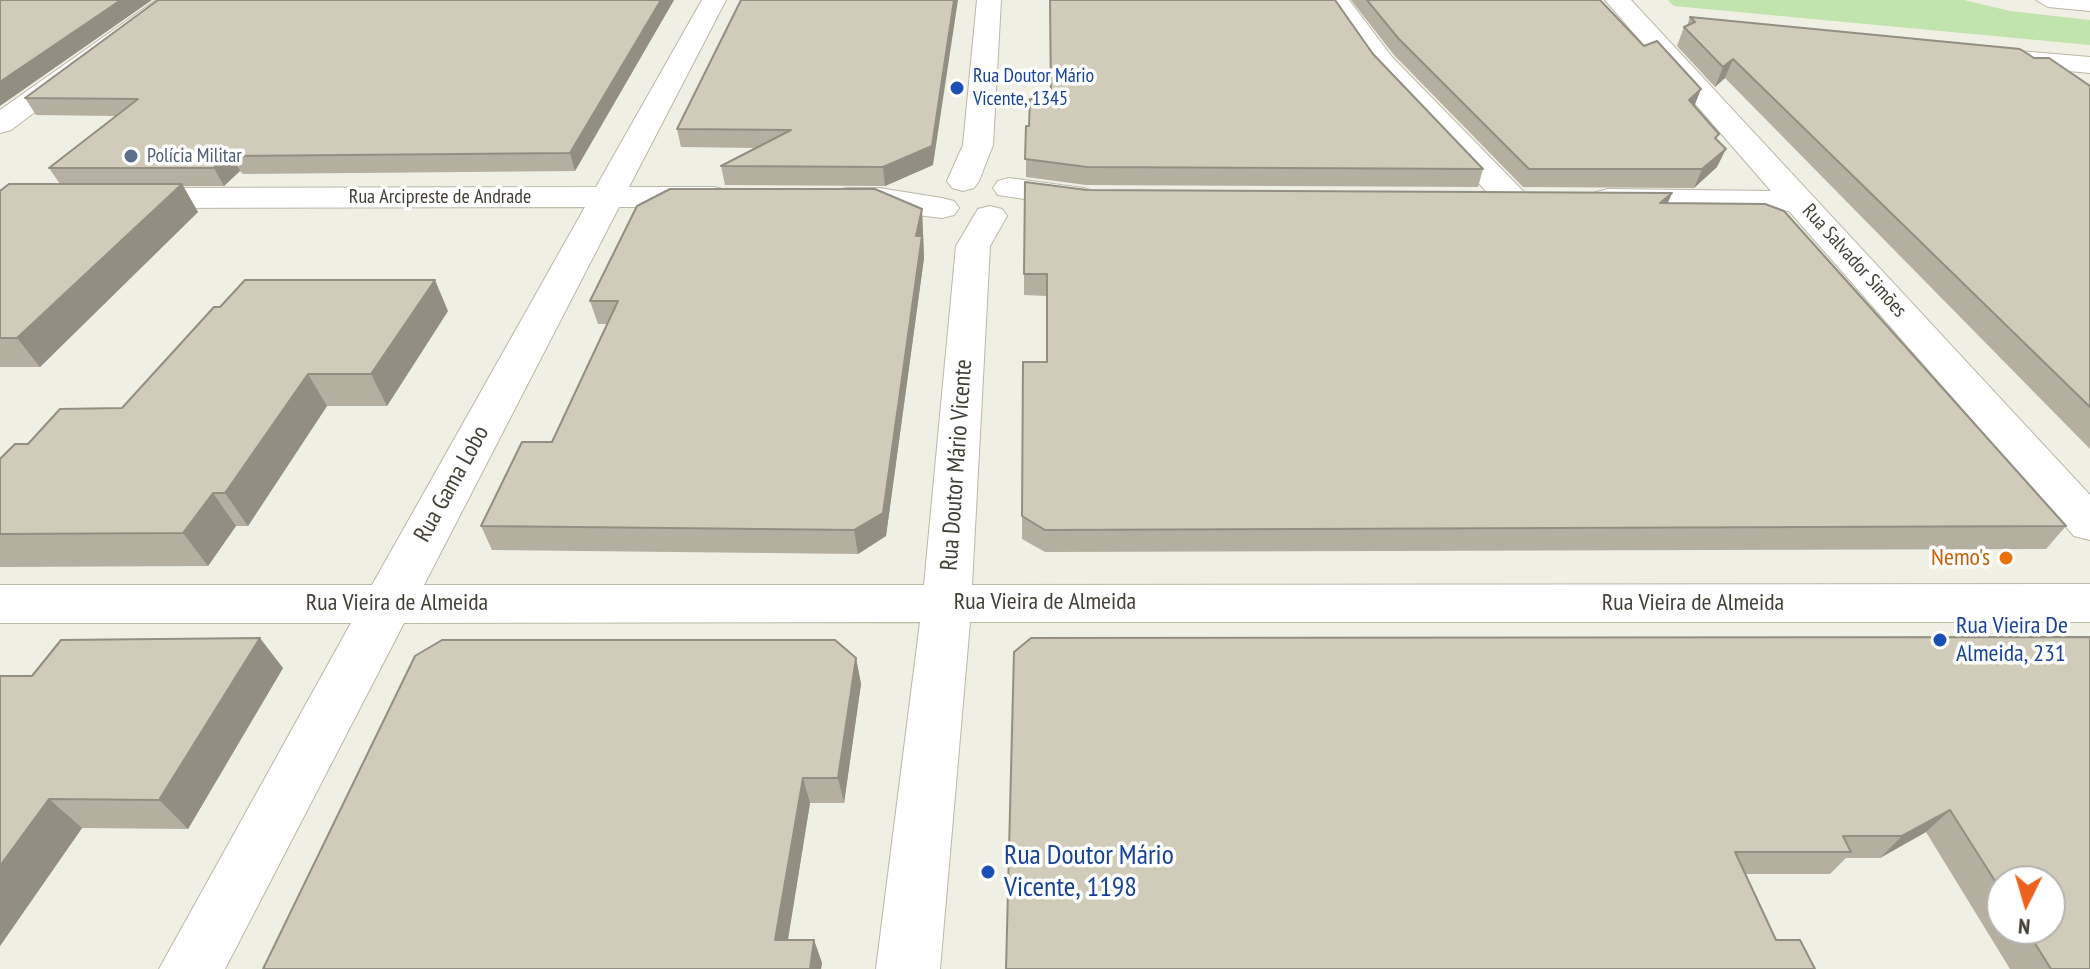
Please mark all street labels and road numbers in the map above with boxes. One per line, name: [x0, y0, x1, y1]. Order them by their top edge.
street label: Rua Arcipreste de Andrade: [349, 185, 531, 209]
street label: Rua Salvador Simões: [1797, 199, 1911, 323]
street label: Rua Doutor Mário Vicente: [935, 358, 979, 572]
street label: Rua Gama Lobo: [408, 421, 496, 547]
street label: Rua Vieira de Almeida: [954, 588, 1136, 616]
street label: Rua Vieira de Almeida: [306, 589, 488, 617]
street label: Rua Vieira de Almeida: [1602, 589, 1784, 617]

